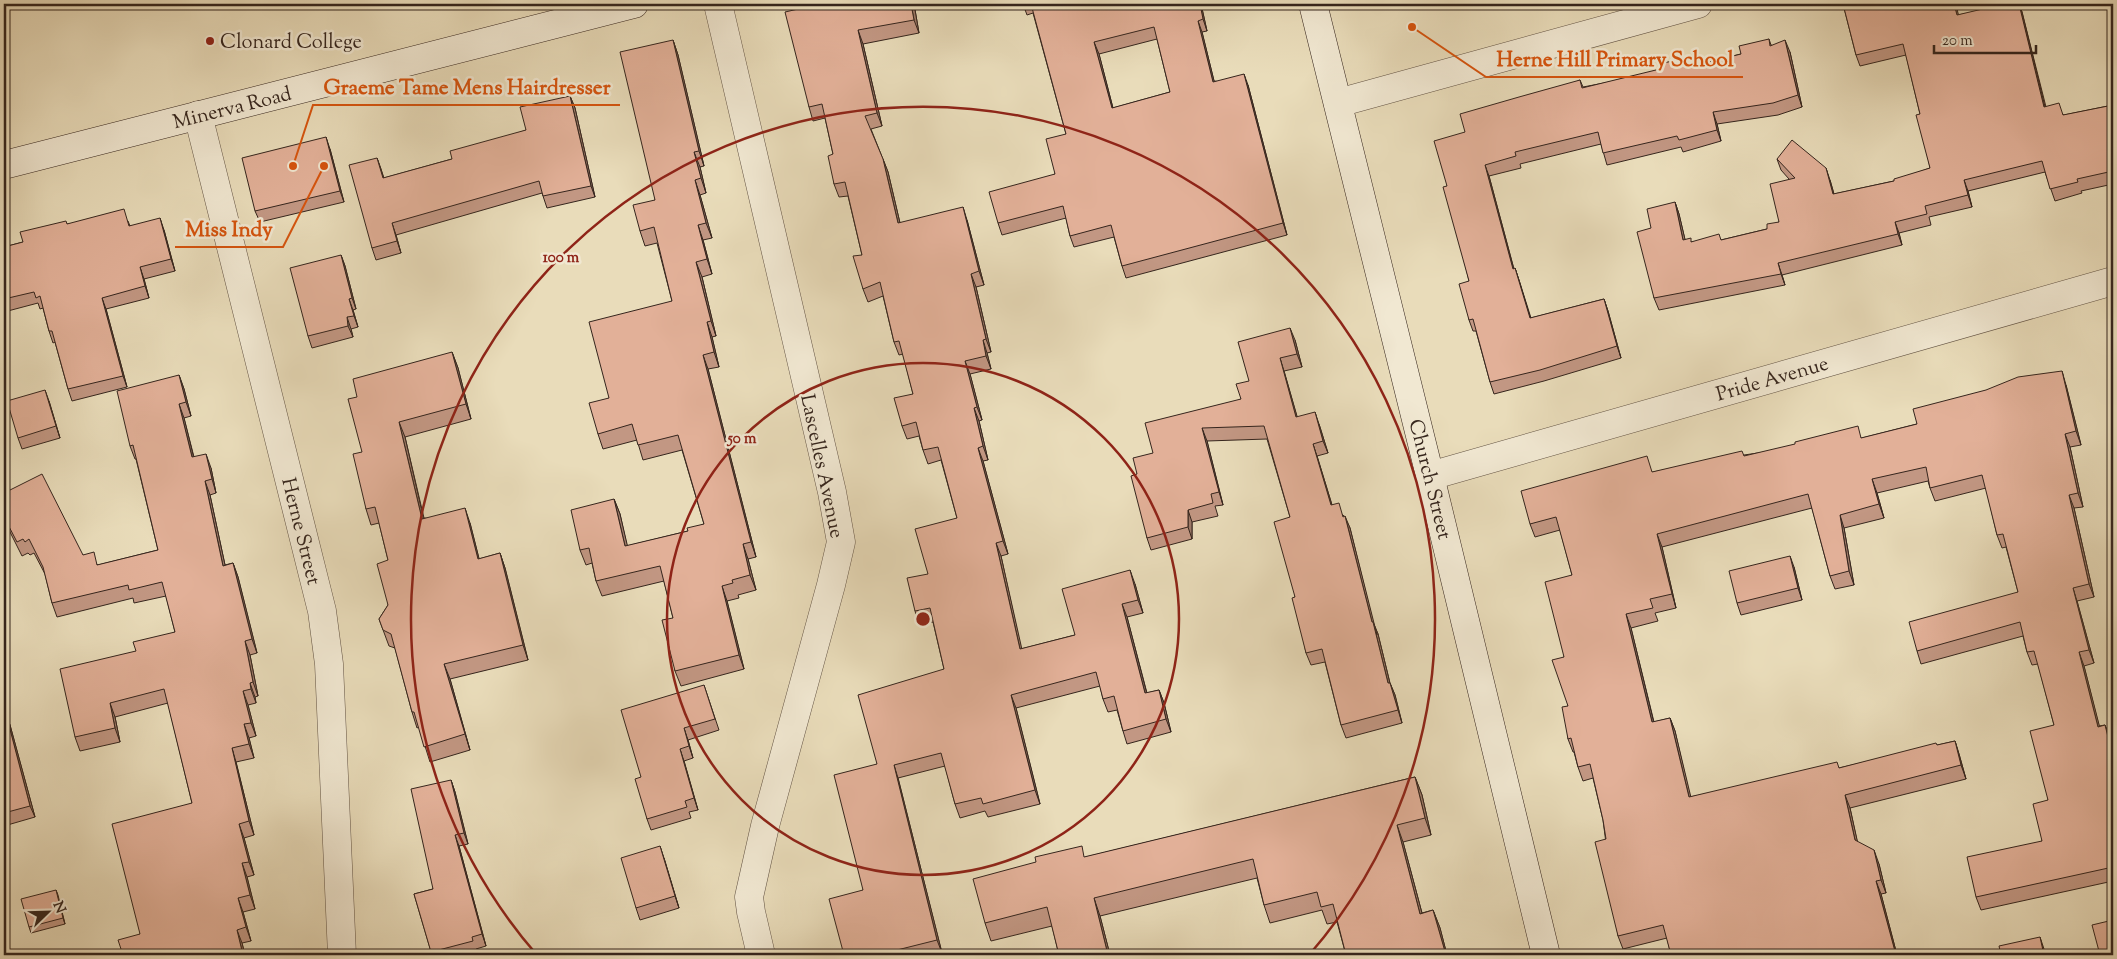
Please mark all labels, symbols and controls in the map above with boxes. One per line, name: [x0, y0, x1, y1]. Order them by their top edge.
scale bar: [1934, 22, 2037, 54]
place label: Clonard College: [220, 29, 362, 58]
text: 20 m: [1942, 31, 1973, 52]
marker: Clonard College: [204, 35, 216, 47]
callout: Herne Hill Primary School: [1486, 41, 1743, 77]
text: Herne Hill Primary School: [1496, 46, 1734, 76]
callout: Graeme Tame Mens Hairdresser: [313, 69, 620, 105]
text: Graeme Tame Mens Hairdresser: [323, 74, 611, 104]
street label: Minerva Road: [170, 81, 295, 138]
callout: Miss Indy: [175, 211, 283, 247]
text: Miss Indy: [185, 216, 273, 246]
text: 100 m: [543, 248, 580, 269]
street label: Pride Avenue: [1713, 351, 1832, 410]
street label: Lascelles Avenue: [791, 392, 850, 541]
street label: Church Street: [1400, 416, 1458, 543]
text: 50 m: [727, 429, 757, 450]
street label: Herne Street: [272, 475, 327, 588]
centre of rings: [914, 610, 932, 628]
north arrow: [22, 886, 72, 936]
text: N: [47, 899, 70, 917]

